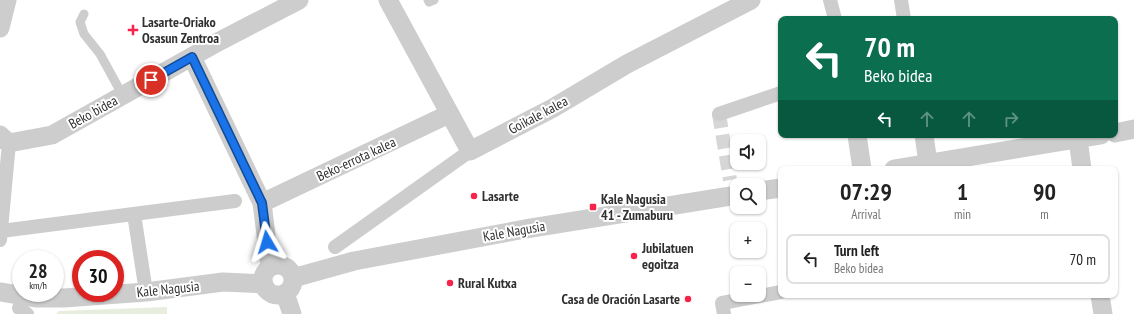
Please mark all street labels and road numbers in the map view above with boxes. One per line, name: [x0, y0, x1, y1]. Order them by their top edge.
street label: Beko bidea: [65, 91, 121, 133]
street label: Goikale kalea: [505, 92, 571, 138]
street label: Beko-errota kalea: [314, 133, 398, 185]
street label: Kale Nagusia: [481, 217, 547, 245]
street label: Kale Nagusia: [136, 277, 200, 301]

